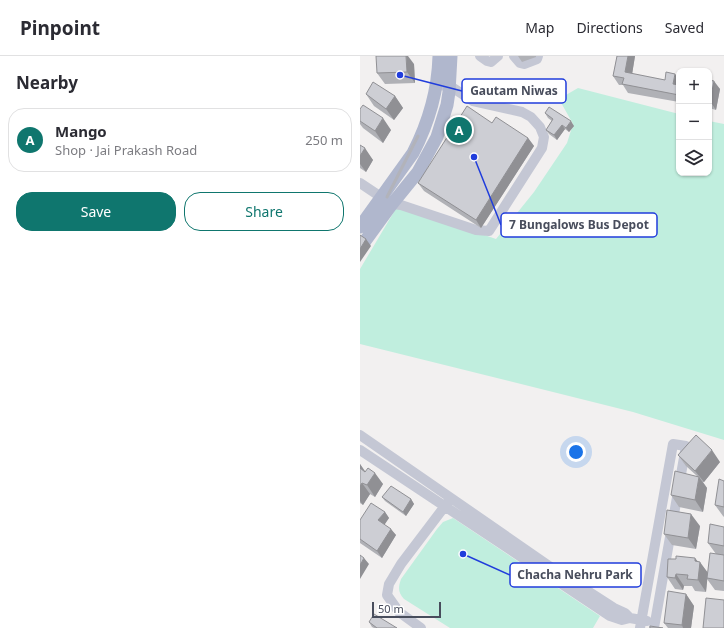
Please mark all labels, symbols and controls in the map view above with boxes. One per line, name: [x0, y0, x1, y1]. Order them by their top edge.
text: Pinpoint: [20, 15, 100, 41]
text: Map: [525, 18, 554, 37]
text: Directions: [576, 18, 643, 37]
text: Saved: [665, 18, 704, 37]
map controls: [676, 68, 712, 176]
button: +: [676, 68, 712, 104]
text: Nearby: [16, 71, 78, 94]
callout: Gautam Niwas: [462, 79, 566, 103]
text: Gautam Niwas: [470, 82, 558, 99]
button: −: [676, 104, 712, 140]
pin: A: [446, 115, 472, 145]
text: Mango: [55, 121, 107, 141]
text: A: [26, 131, 35, 149]
text: 250 m: [305, 131, 343, 149]
button: layers: [676, 140, 712, 176]
text: Shop · Jai Prakash Road: [55, 141, 197, 159]
button: Save: [16, 192, 176, 231]
button: Share: [184, 192, 344, 231]
callout: 7 Bungalows Bus Depot: [501, 213, 657, 237]
text: 7 Bungalows Bus Depot: [509, 216, 649, 233]
your location: [566, 442, 586, 462]
callout: Chacha Nehru Park: [510, 563, 641, 587]
text: Chacha Nehru Park: [517, 566, 633, 583]
scale bar: [372, 600, 441, 619]
text: 50 m: [378, 601, 404, 616]

